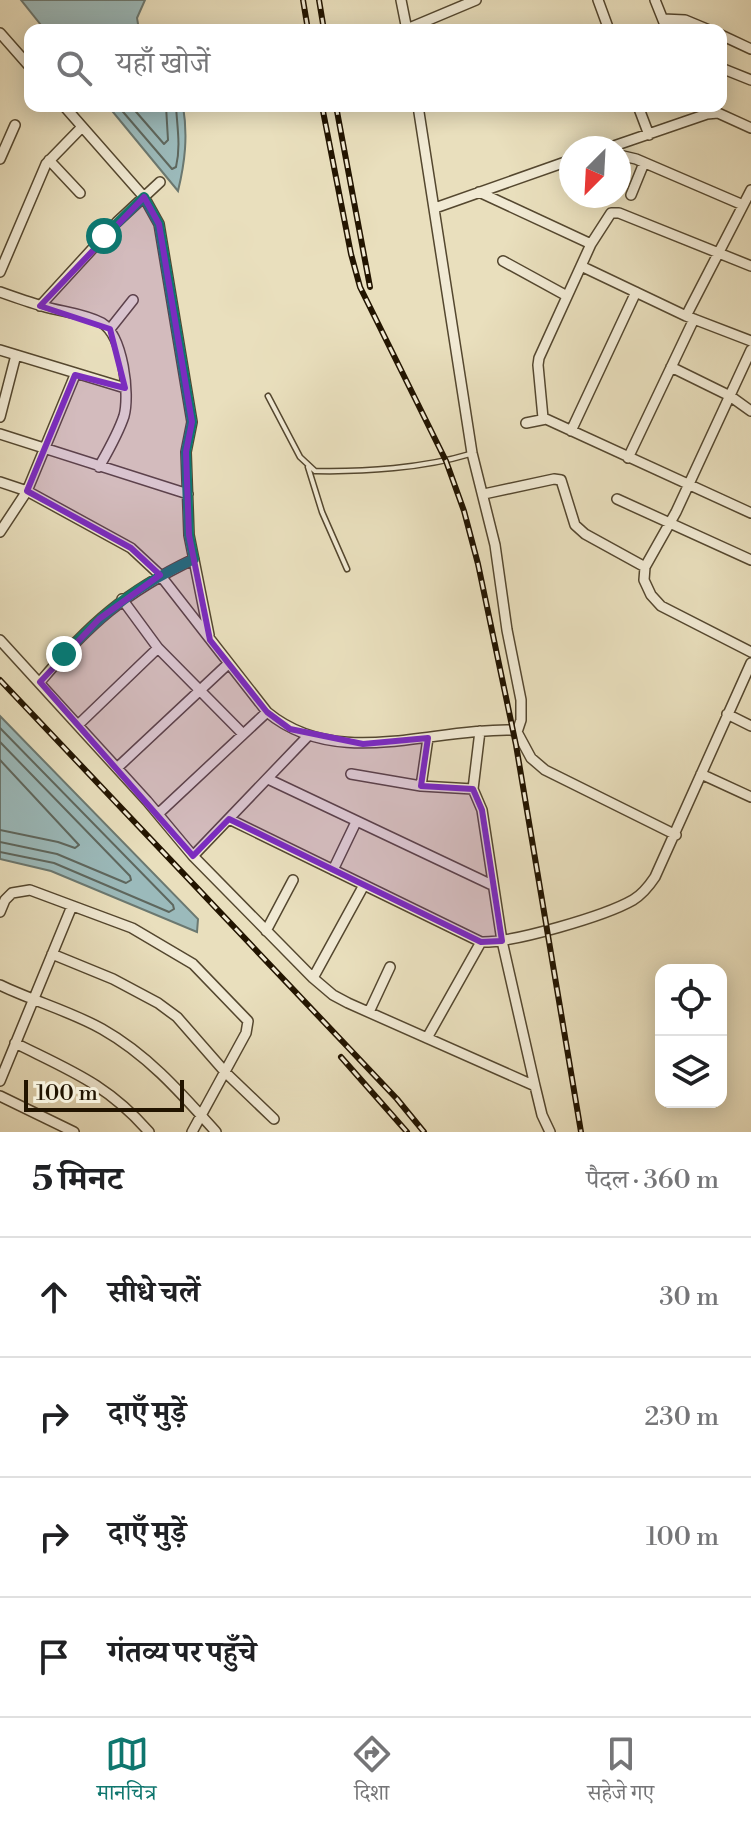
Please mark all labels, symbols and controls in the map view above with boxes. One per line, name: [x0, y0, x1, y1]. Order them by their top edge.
search box: [24, 24, 727, 112]
text: यहाँ खोजें: [116, 45, 210, 83]
icon: search: [52, 46, 96, 90]
north arrow: [559, 136, 631, 208]
route start: [86, 218, 122, 254]
route end: [46, 636, 82, 672]
map controls: [655, 964, 727, 1108]
button: locate: [655, 964, 727, 1036]
button: layers: [655, 1036, 727, 1108]
scale bar: [24, 1076, 184, 1112]
text: 100 m: [36, 1080, 98, 1107]
text: 5 मिनट: [32, 1159, 123, 1201]
text: पैदल · 360 m: [586, 1164, 719, 1196]
text: सीधे चलें: [108, 1274, 200, 1312]
icon: ahead: [32, 1275, 76, 1319]
text: 30 m: [659, 1281, 719, 1313]
text: दाएँ मुड़ें: [108, 1394, 186, 1432]
icon: right: [32, 1395, 76, 1439]
text: 230 m: [644, 1401, 719, 1433]
text: दाएँ मुड़ें: [108, 1514, 186, 1552]
icon: right: [32, 1515, 76, 1559]
text: 100 m: [646, 1521, 719, 1553]
text: गंतव्य पर पहुँचे: [108, 1634, 256, 1672]
icon: arrive: [32, 1635, 76, 1679]
tab: मानचित्र: [97, 1732, 156, 1814]
tab: दिशा: [350, 1732, 394, 1814]
tab: सहेजे गए: [587, 1732, 654, 1814]

